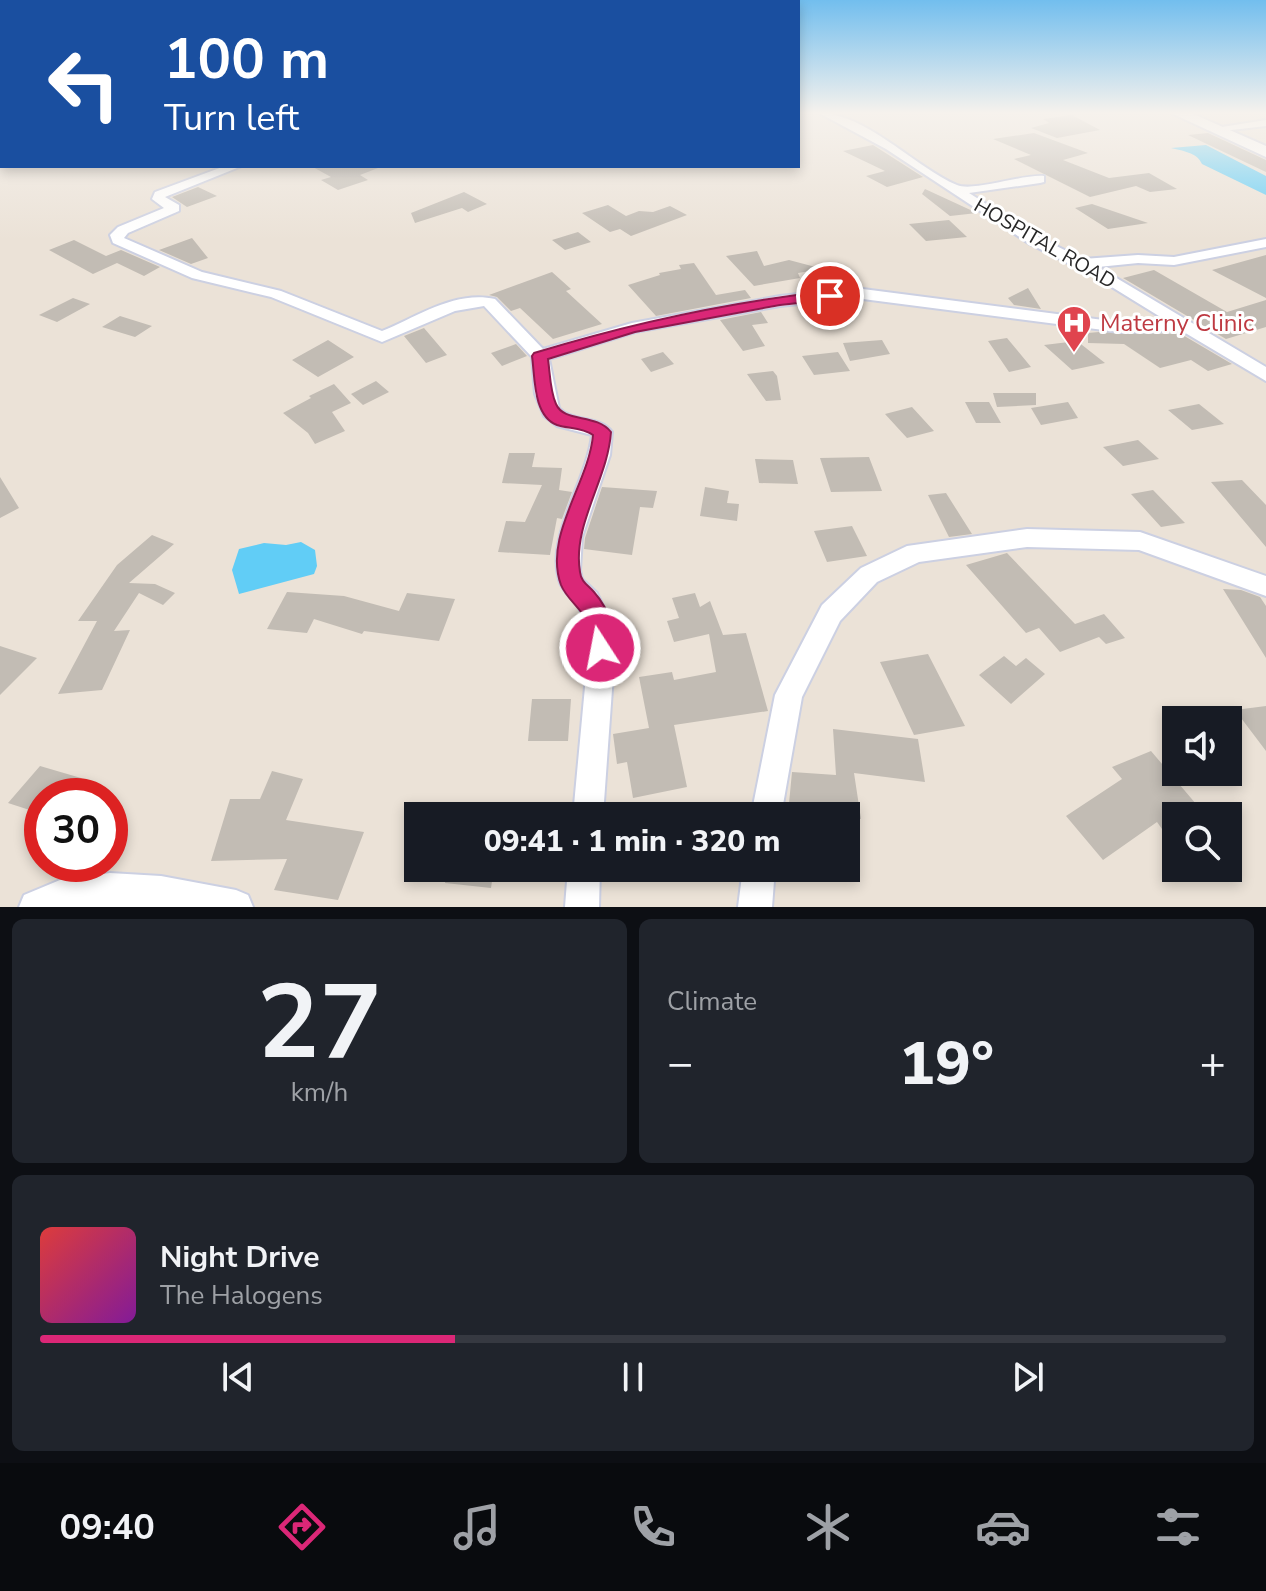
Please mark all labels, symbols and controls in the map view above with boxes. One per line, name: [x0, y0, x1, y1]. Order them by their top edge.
text: 100 m: [164, 21, 329, 98]
icon: left: [32, 32, 136, 136]
text: Turn left: [164, 94, 299, 143]
street label: HOSPITAL ROAD: [969, 192, 1121, 295]
pin: [796, 262, 864, 330]
icon: arrive: [808, 274, 852, 318]
hospital icon: Materny Clinic: [1055, 304, 1093, 354]
place label: Materny Clinic: [1100, 307, 1254, 339]
position arrow: [558, 606, 642, 690]
map controls: [1162, 706, 1242, 882]
button: sound: [1162, 706, 1242, 786]
speed limit sign: 30: [24, 778, 128, 882]
button: search: [1162, 802, 1242, 882]
text: 09:41 · 1 min · 320 m: [484, 821, 780, 862]
text: 27: [257, 952, 382, 1094]
text: Climate: [667, 984, 757, 1019]
text: 19°: [899, 1023, 994, 1105]
text: −: [667, 1034, 693, 1094]
text: +: [1200, 1034, 1226, 1094]
text: km/h: [291, 1075, 348, 1110]
text: Night Drive: [160, 1237, 319, 1278]
text: The Halogens: [160, 1278, 323, 1313]
icon: previous: [216, 1355, 260, 1399]
icon: pause: [611, 1355, 655, 1399]
icon: next: [1006, 1355, 1050, 1399]
icon: directions: [274, 1499, 330, 1555]
icon: music: [449, 1499, 505, 1555]
icon: phone: [625, 1499, 681, 1555]
icon: climate: [800, 1499, 856, 1555]
icon: car: [975, 1499, 1031, 1555]
icon: filters: [1150, 1499, 1206, 1555]
text: 09:40: [60, 1503, 155, 1552]

